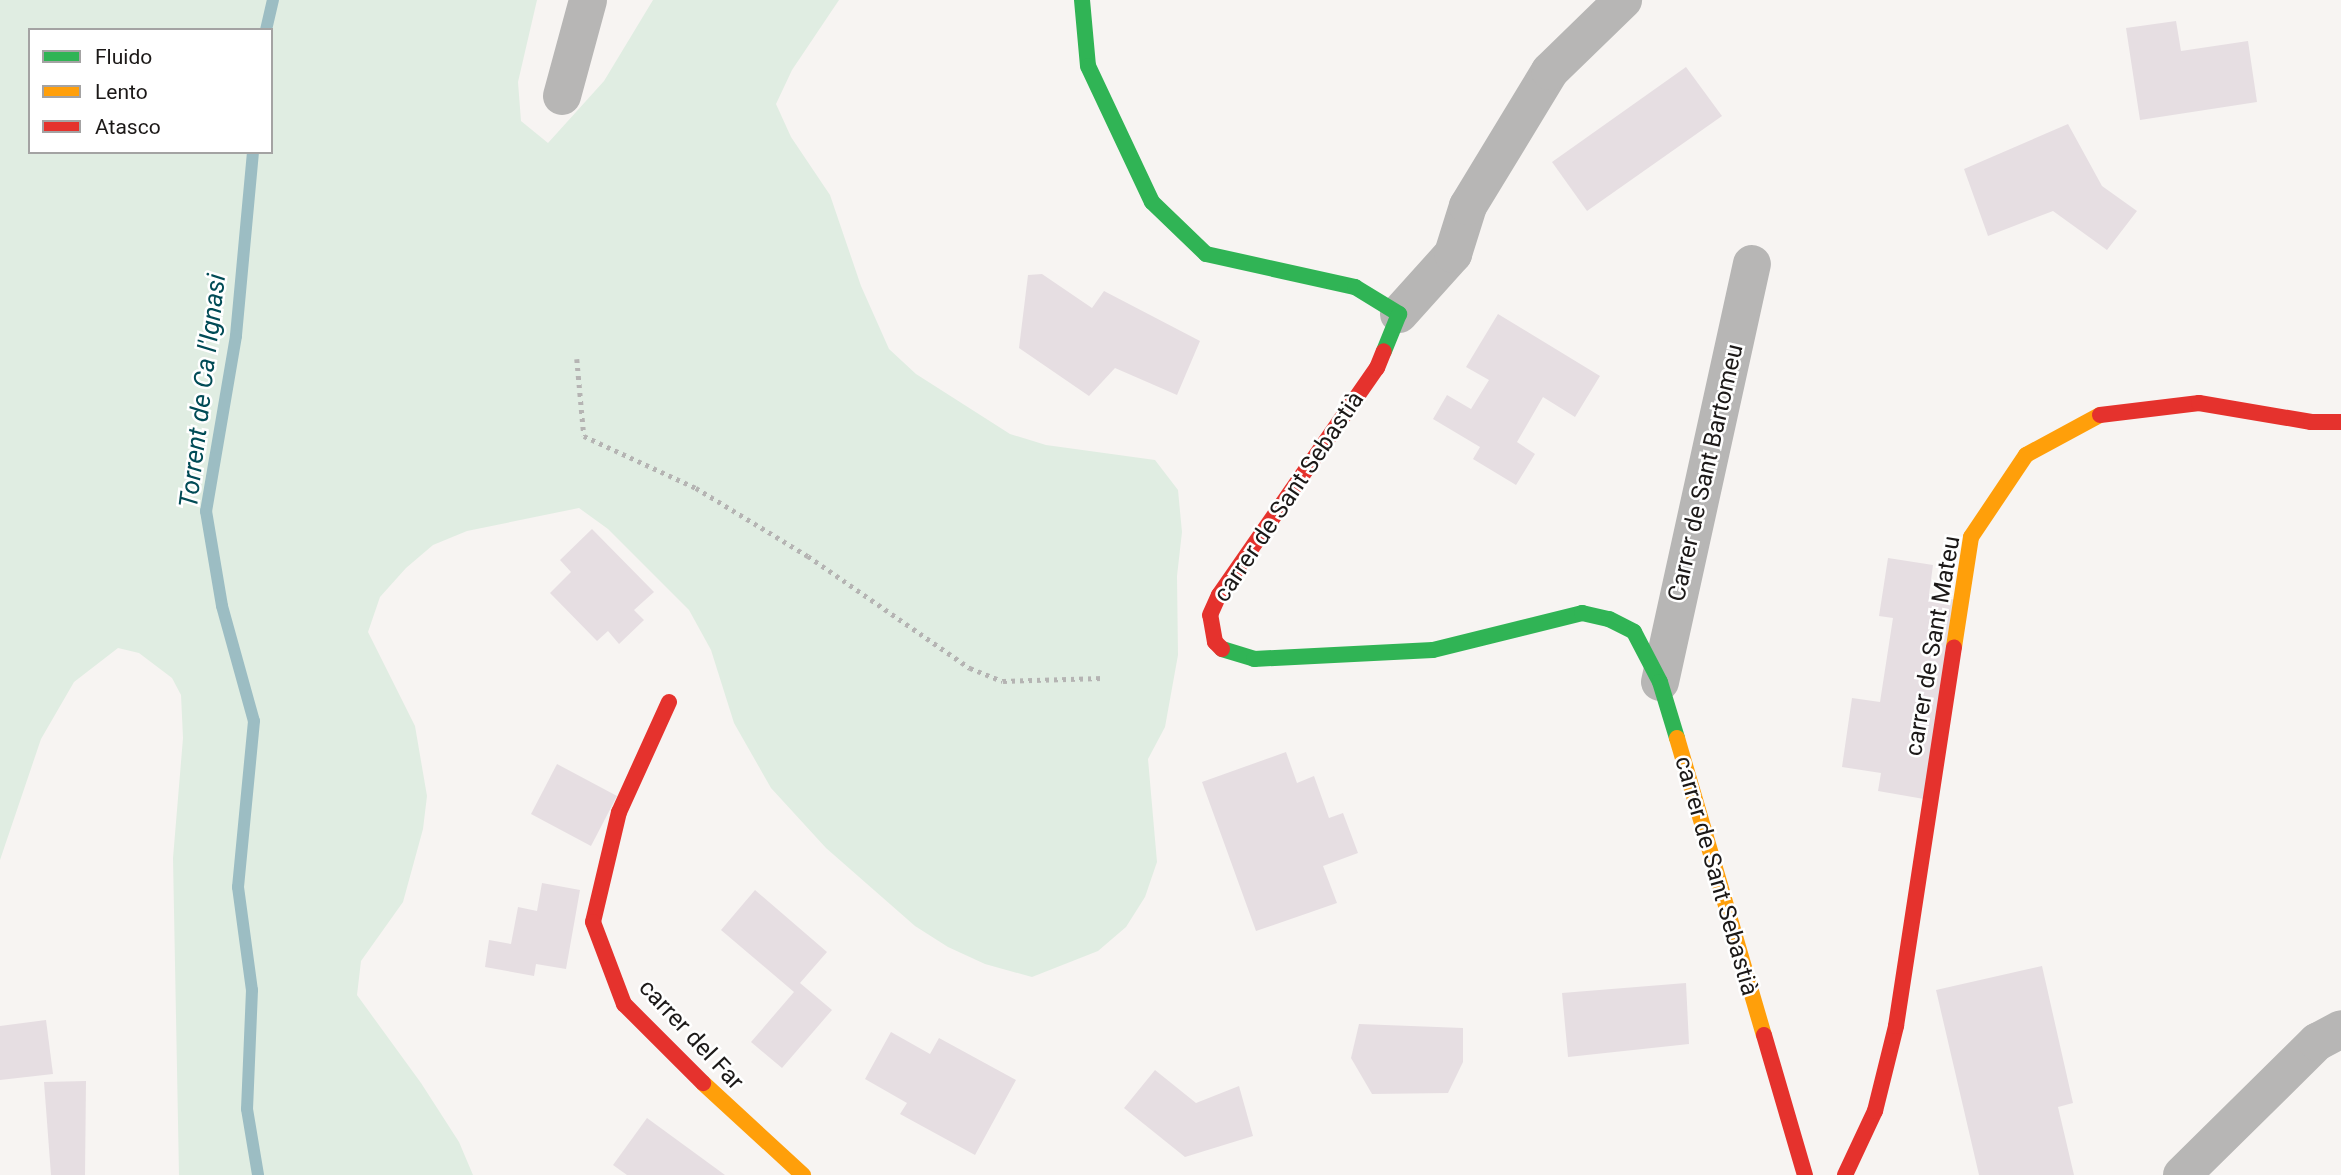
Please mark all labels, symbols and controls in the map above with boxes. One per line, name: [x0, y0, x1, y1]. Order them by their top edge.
legend: [28, 28, 273, 154]
text: Fluido: [95, 45, 152, 69]
text: Lento: [95, 80, 148, 104]
text: Atasco: [95, 115, 161, 139]
water label: Torrent de Ca l'Ignasi: [173, 272, 233, 510]
street label: Carrer de Sant Bartomeu: [1662, 342, 1750, 604]
street label: carrer de Sant Sebastià: [1208, 386, 1370, 608]
street label: carrer de Sant Mateu: [1899, 534, 1967, 758]
street label: carrer de Sant Sebastià: [1668, 753, 1764, 999]
street label: carrer del Far: [633, 974, 749, 1096]

